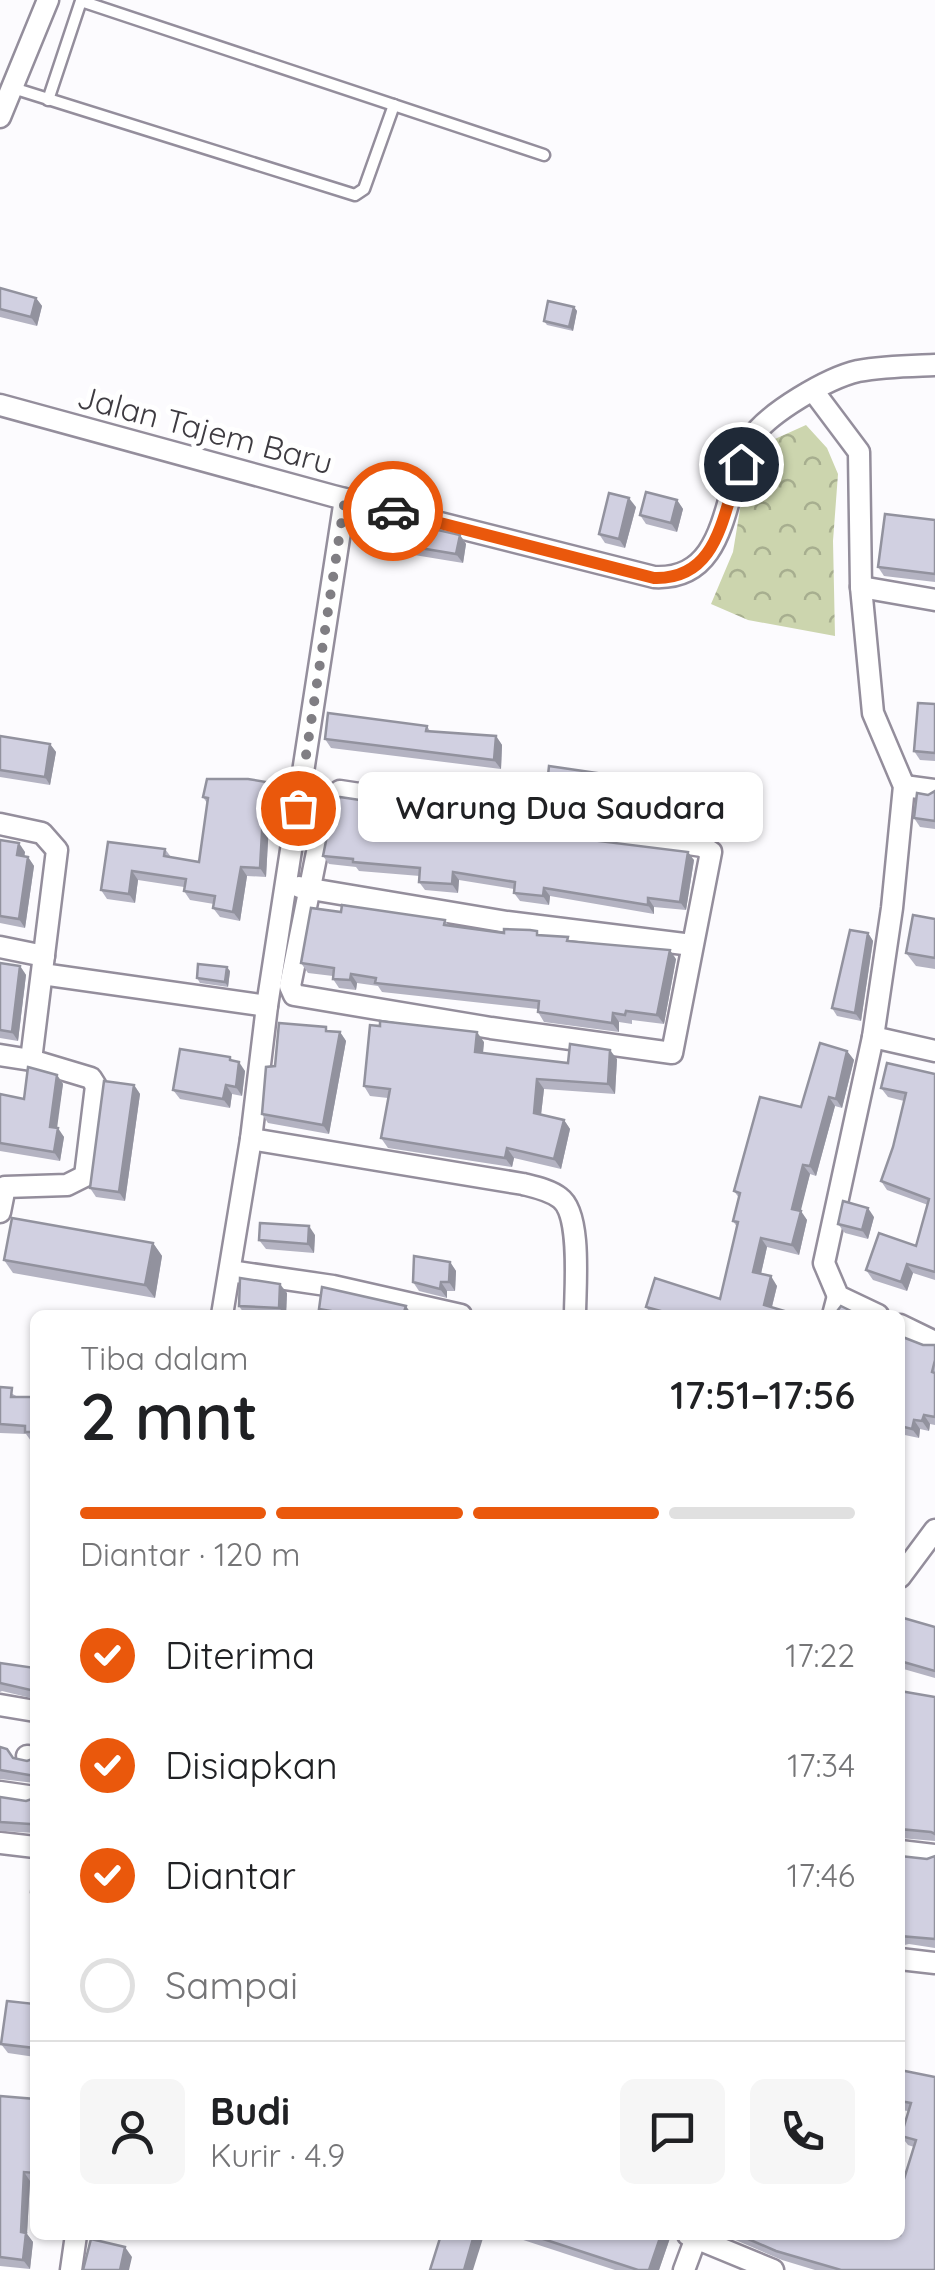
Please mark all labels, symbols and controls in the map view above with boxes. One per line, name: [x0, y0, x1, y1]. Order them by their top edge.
street label: Jalan Tajem Baru: [73, 376, 337, 482]
pin: [699, 422, 784, 507]
icon: home: [714, 437, 769, 492]
courier: [343, 461, 443, 561]
icon: car: [366, 484, 421, 539]
pin: [256, 766, 341, 851]
callout: Warung Dua Saudara: [358, 773, 763, 843]
icon: bag: [271, 781, 326, 836]
text: Warung Dua Saudara: [396, 787, 725, 827]
text: Tiba dalam: [80, 1338, 248, 1378]
text: 17:51–17:56: [670, 1371, 855, 1419]
text: 2 mnt: [80, 1375, 258, 1456]
text: Diantar · 120 m: [80, 1534, 301, 1574]
icon: check: [80, 1628, 135, 1683]
text: Diterima: [165, 1631, 315, 1679]
text: 17:22: [785, 1635, 855, 1675]
icon: check: [80, 1738, 135, 1793]
text: Disiapkan: [165, 1741, 338, 1789]
text: 17:34: [787, 1745, 855, 1785]
icon: check: [80, 1848, 135, 1903]
text: Diantar: [165, 1851, 296, 1899]
text: 17:46: [787, 1855, 855, 1895]
text: Sampai: [165, 1961, 298, 2009]
button: person: [80, 2079, 185, 2184]
button: chat: [620, 2079, 725, 2184]
button: phone: [750, 2079, 855, 2184]
text: Budi: [210, 2087, 290, 2135]
text: Kurir · 4.9: [210, 2135, 345, 2175]

